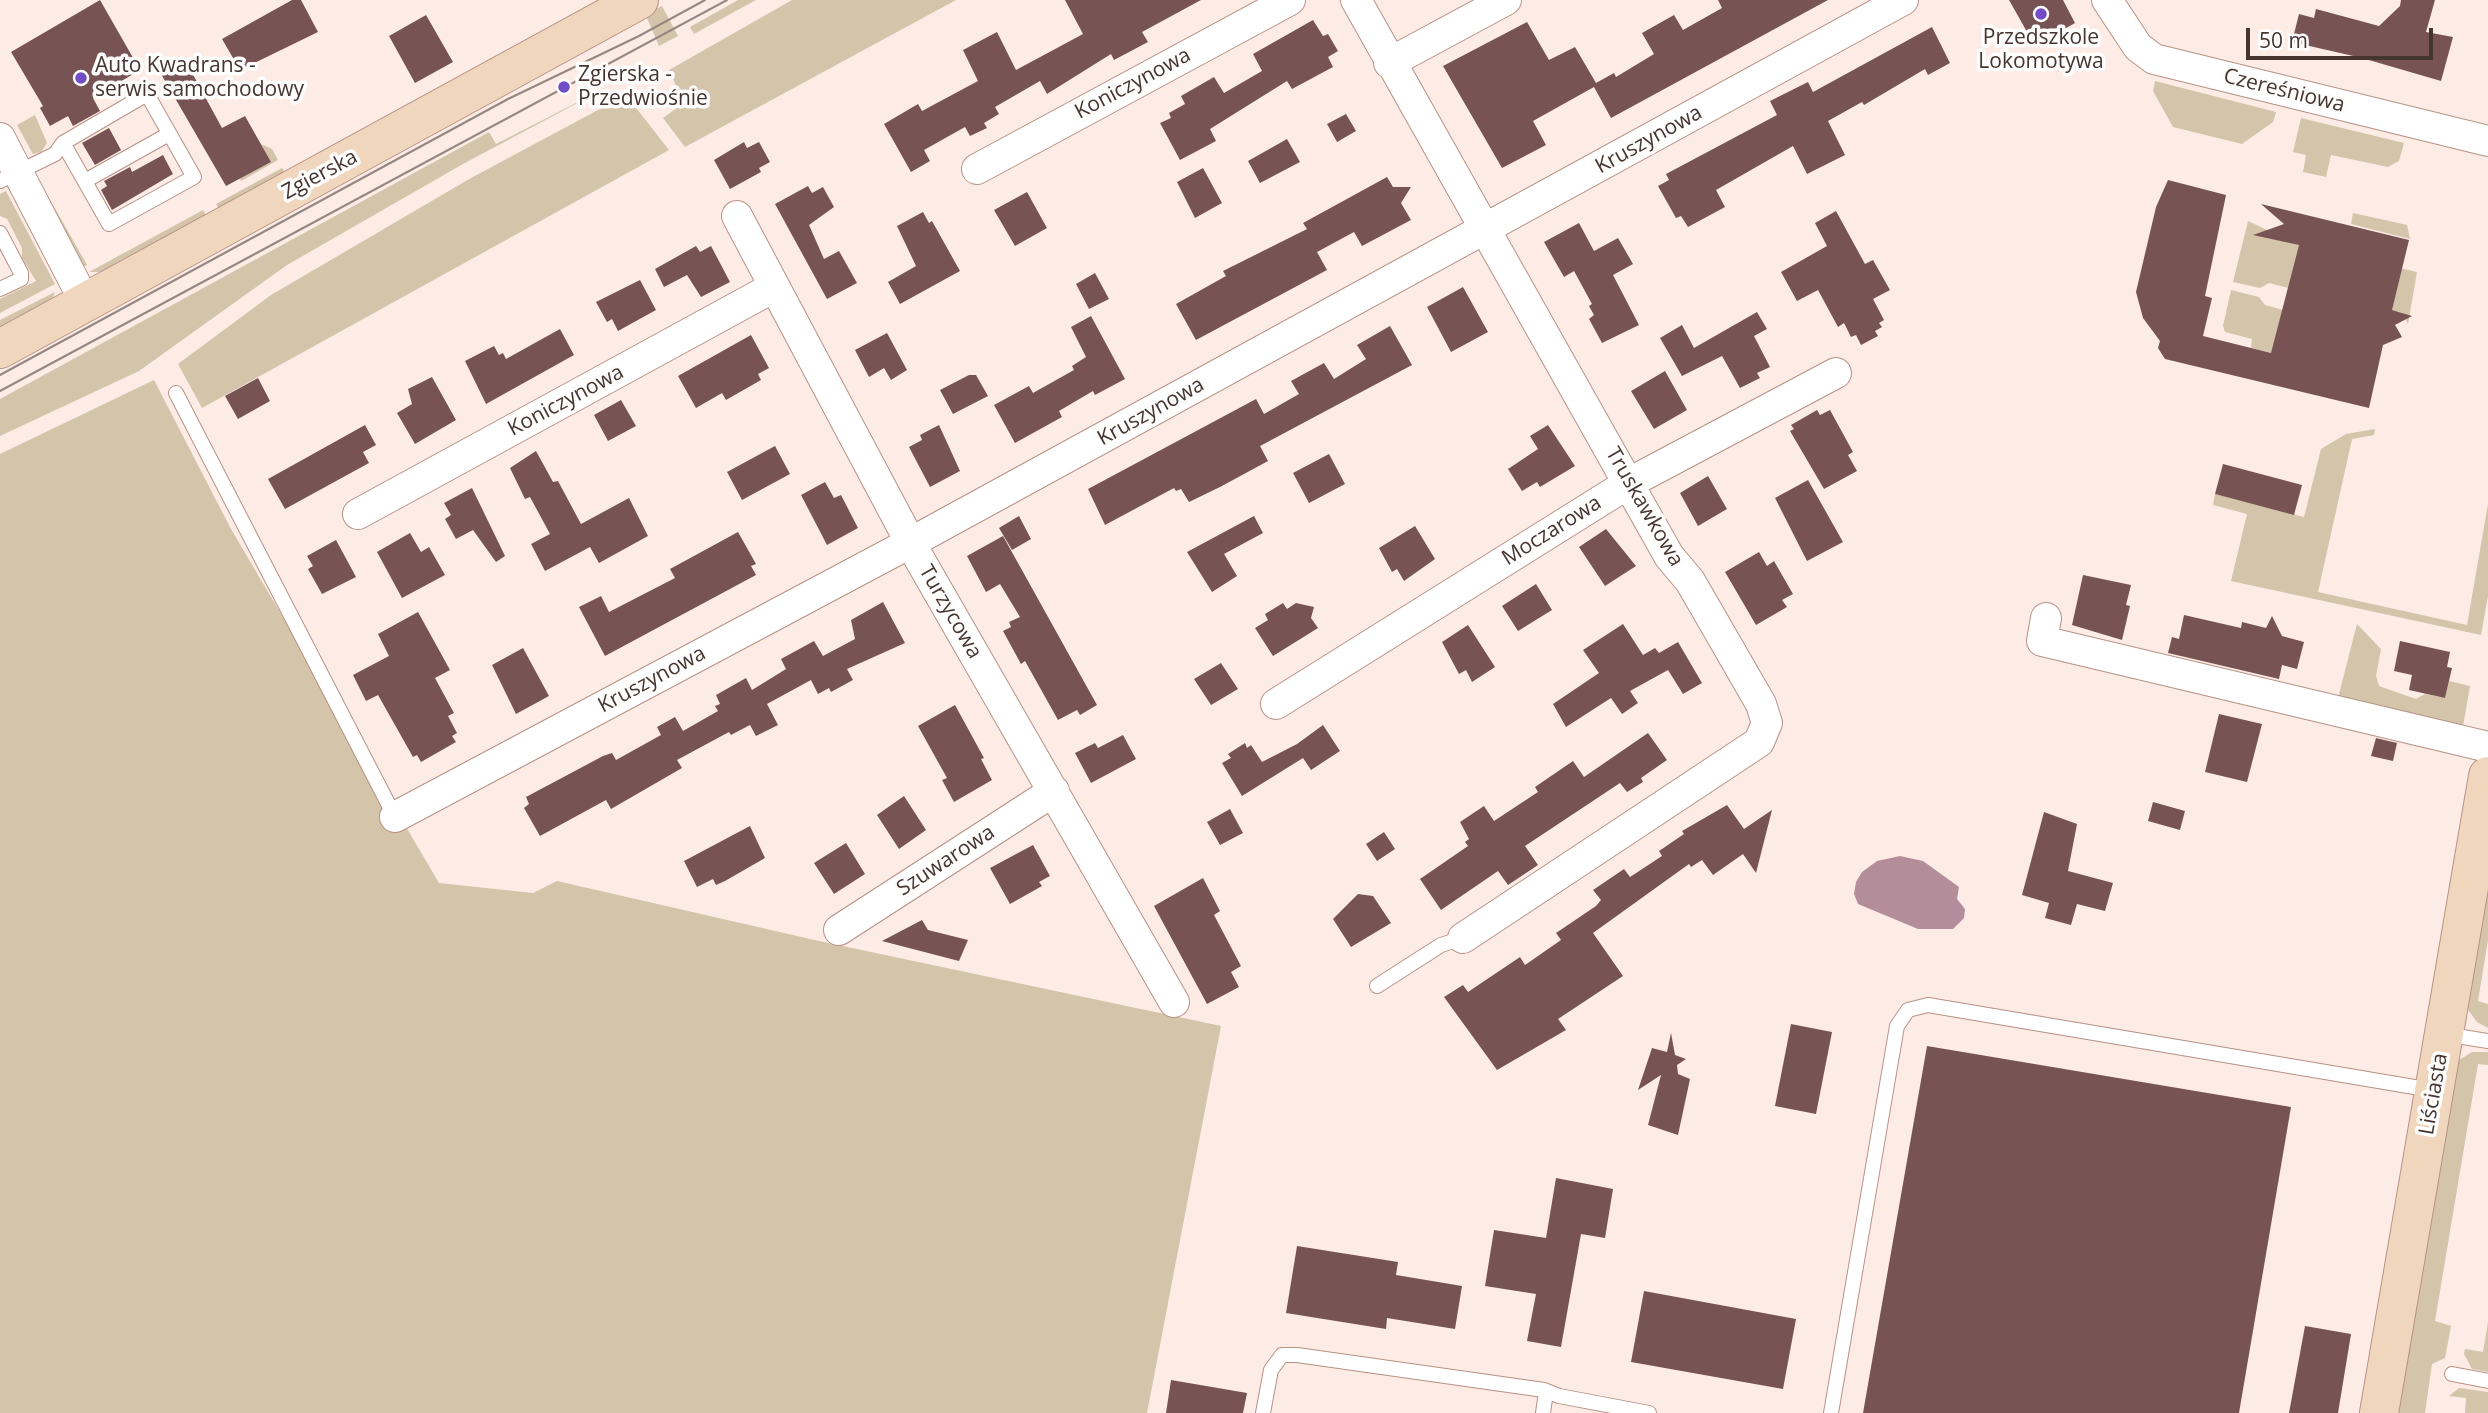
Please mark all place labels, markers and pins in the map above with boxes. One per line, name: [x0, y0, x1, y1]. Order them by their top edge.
marker: Przedszkole Lokomotywa: [2033, 6, 2049, 22]
place label: Przedszkole Lokomotywa: [1978, 25, 2104, 75]
place label: Auto Kwadrans - serwis samochodowy: [95, 53, 304, 103]
place label: Zgierska - Przedwiośnie: [578, 62, 708, 112]
marker: Auto Kwadrans - serwis samochodowy: [73, 70, 89, 86]
marker: Zgierska - Przedwiośnie: [556, 79, 572, 95]

